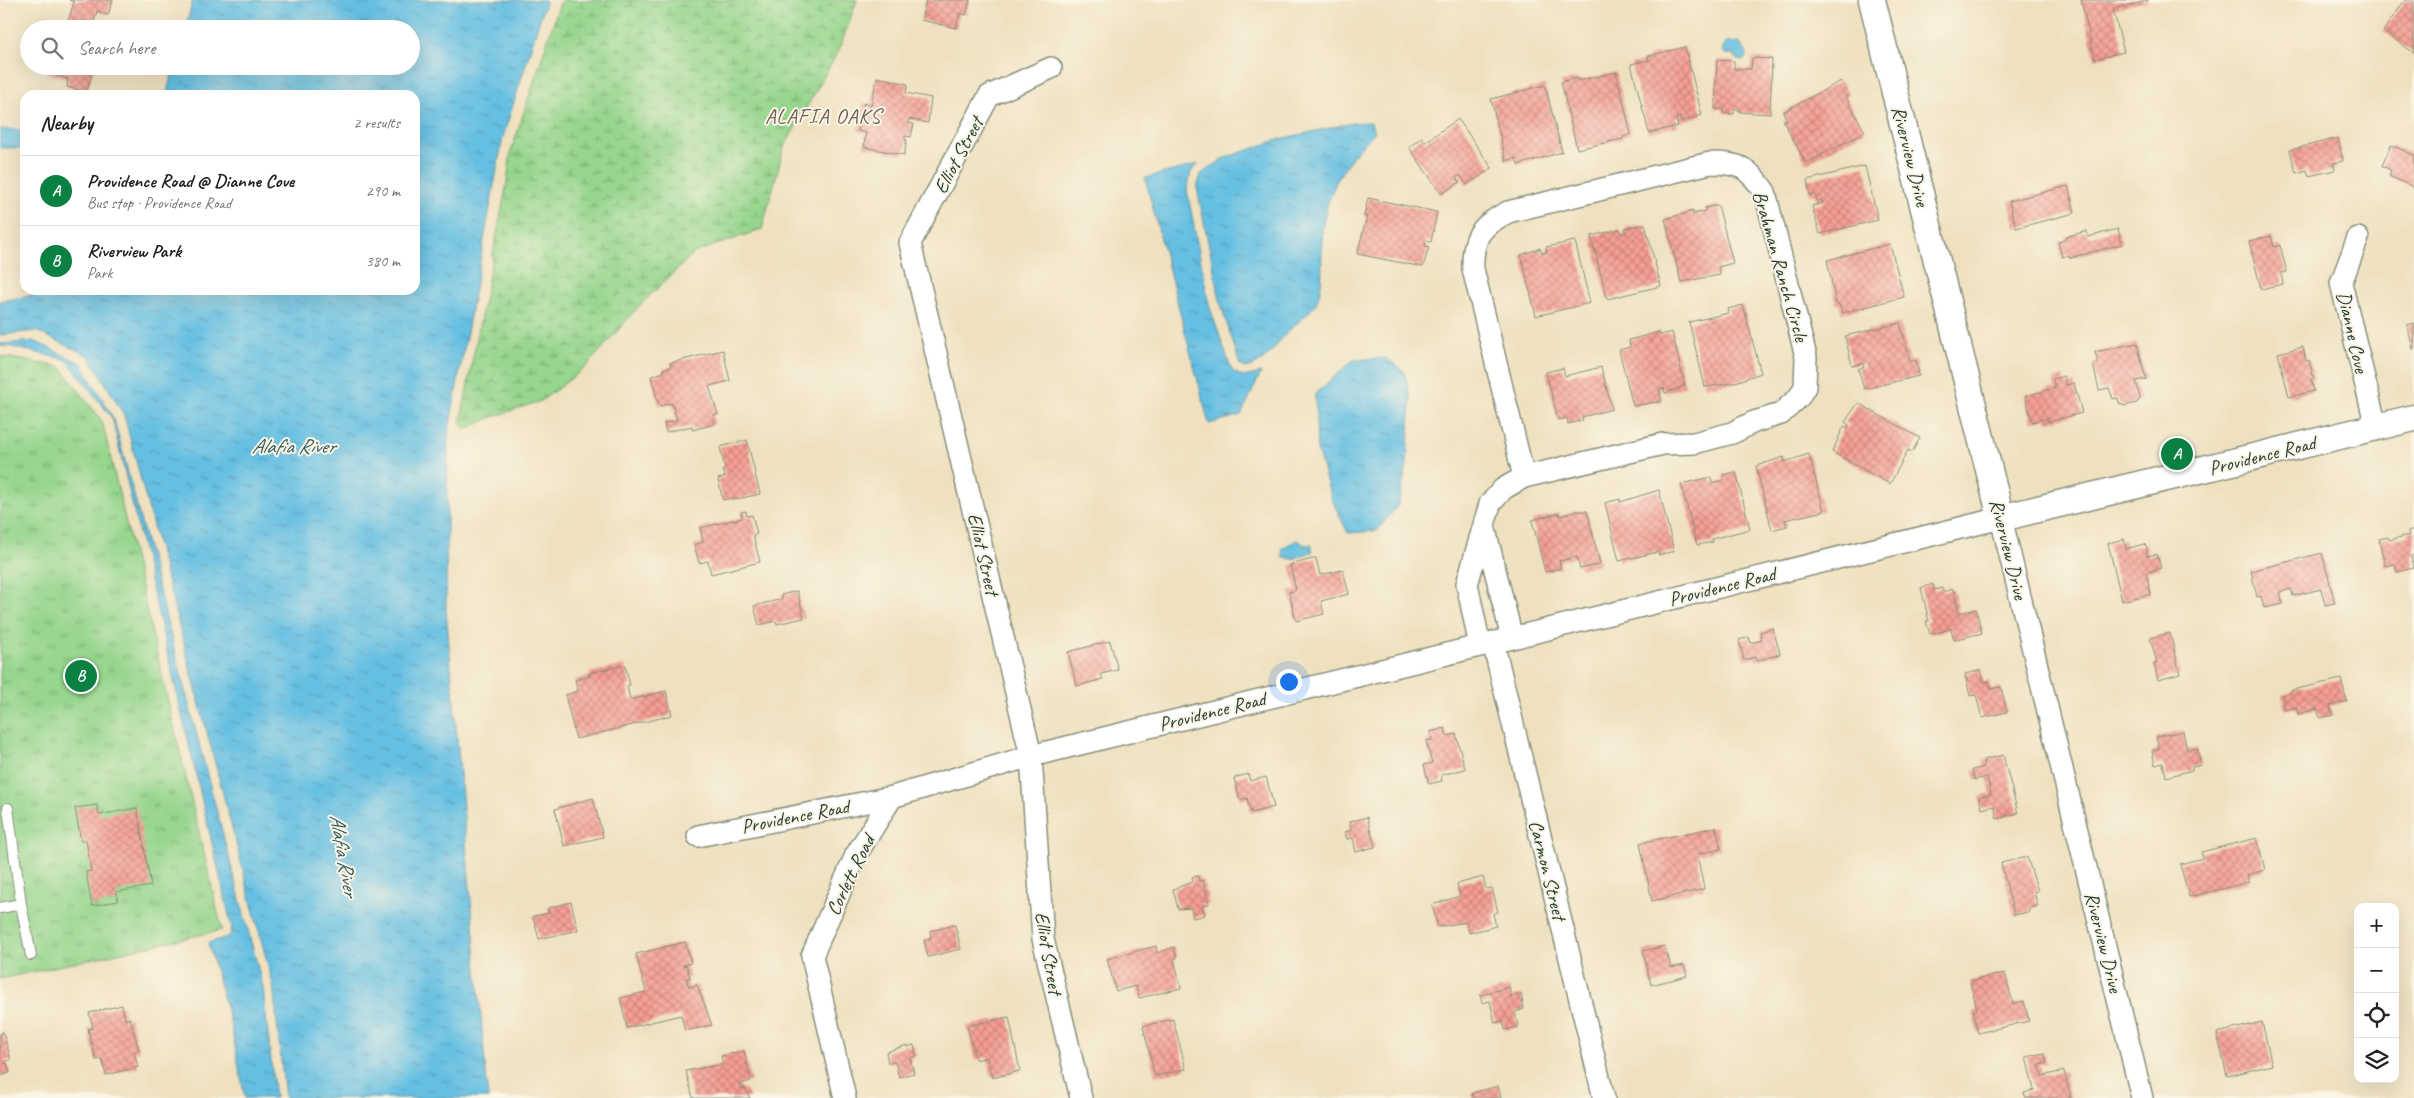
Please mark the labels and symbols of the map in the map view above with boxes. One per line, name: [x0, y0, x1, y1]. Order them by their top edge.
district label: ALAFIA OAKS: [765, 103, 884, 129]
street label: Riverview Drive: [1886, 103, 1935, 210]
street label: Elliot Street: [928, 110, 991, 198]
street label: Brahman Ranch Circle: [1747, 188, 1814, 346]
street label: Dianne Cove: [2331, 289, 2374, 377]
street label: Providence Road: [2206, 429, 2321, 481]
water label: Alafia River: [252, 433, 338, 459]
pin: A: [2161, 435, 2193, 473]
street label: Riverview Drive: [1984, 496, 2033, 603]
street label: Elliot Street: [962, 511, 1006, 601]
street label: Providence Road: [1666, 560, 1781, 612]
pin: B: [65, 657, 97, 695]
your location: [1276, 669, 1302, 695]
street label: Providence Road: [1156, 685, 1271, 737]
street label: Providence Road: [739, 793, 854, 839]
water label: Alafia River: [324, 812, 365, 901]
street label: Carmon Street: [1523, 818, 1573, 926]
street label: Corlett Road: [820, 828, 882, 919]
street label: Riverview Drive: [2079, 889, 2128, 996]
street label: Elliot Street: [1029, 910, 1069, 1000]

